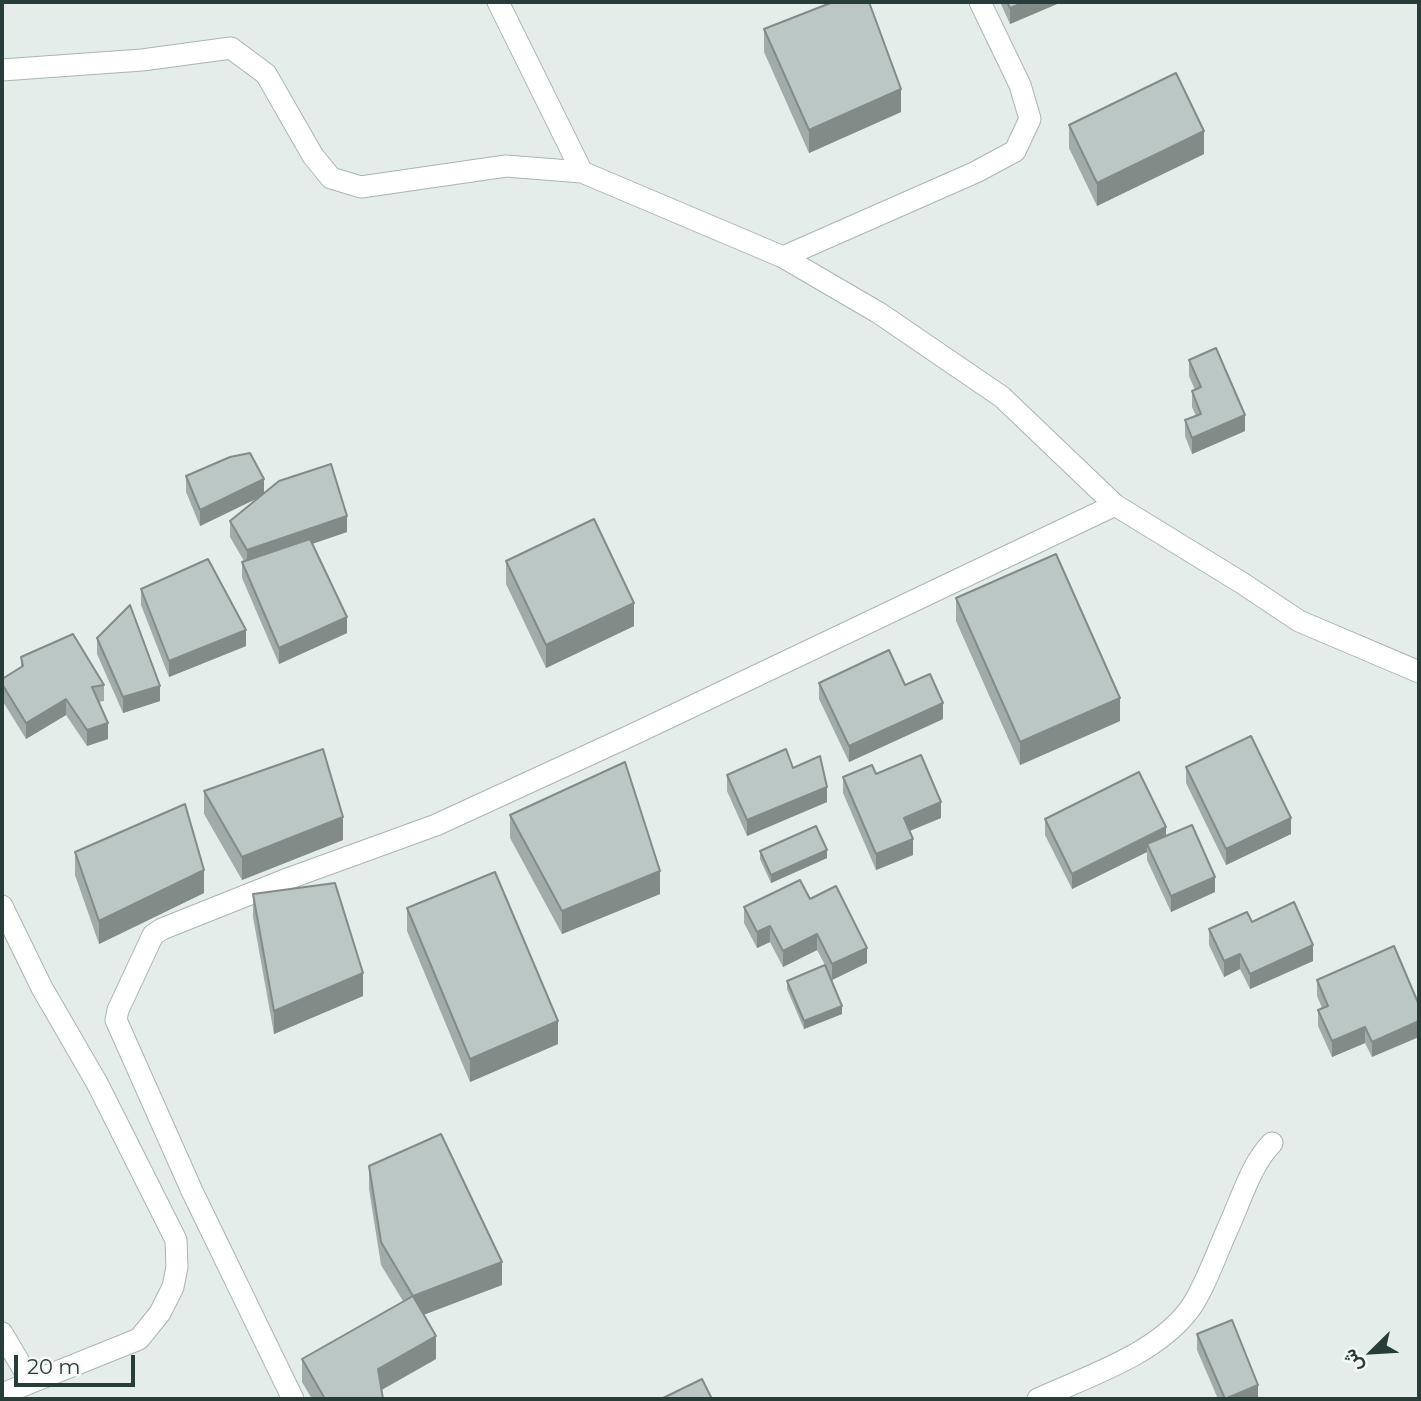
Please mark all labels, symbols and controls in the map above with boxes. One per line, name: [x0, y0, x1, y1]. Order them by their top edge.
north arrow: [1337, 1317, 1407, 1387]
scale bar: [18, 1342, 138, 1386]
text: ش: [1337, 1346, 1368, 1376]
text: 20 m: [27, 1354, 81, 1379]

